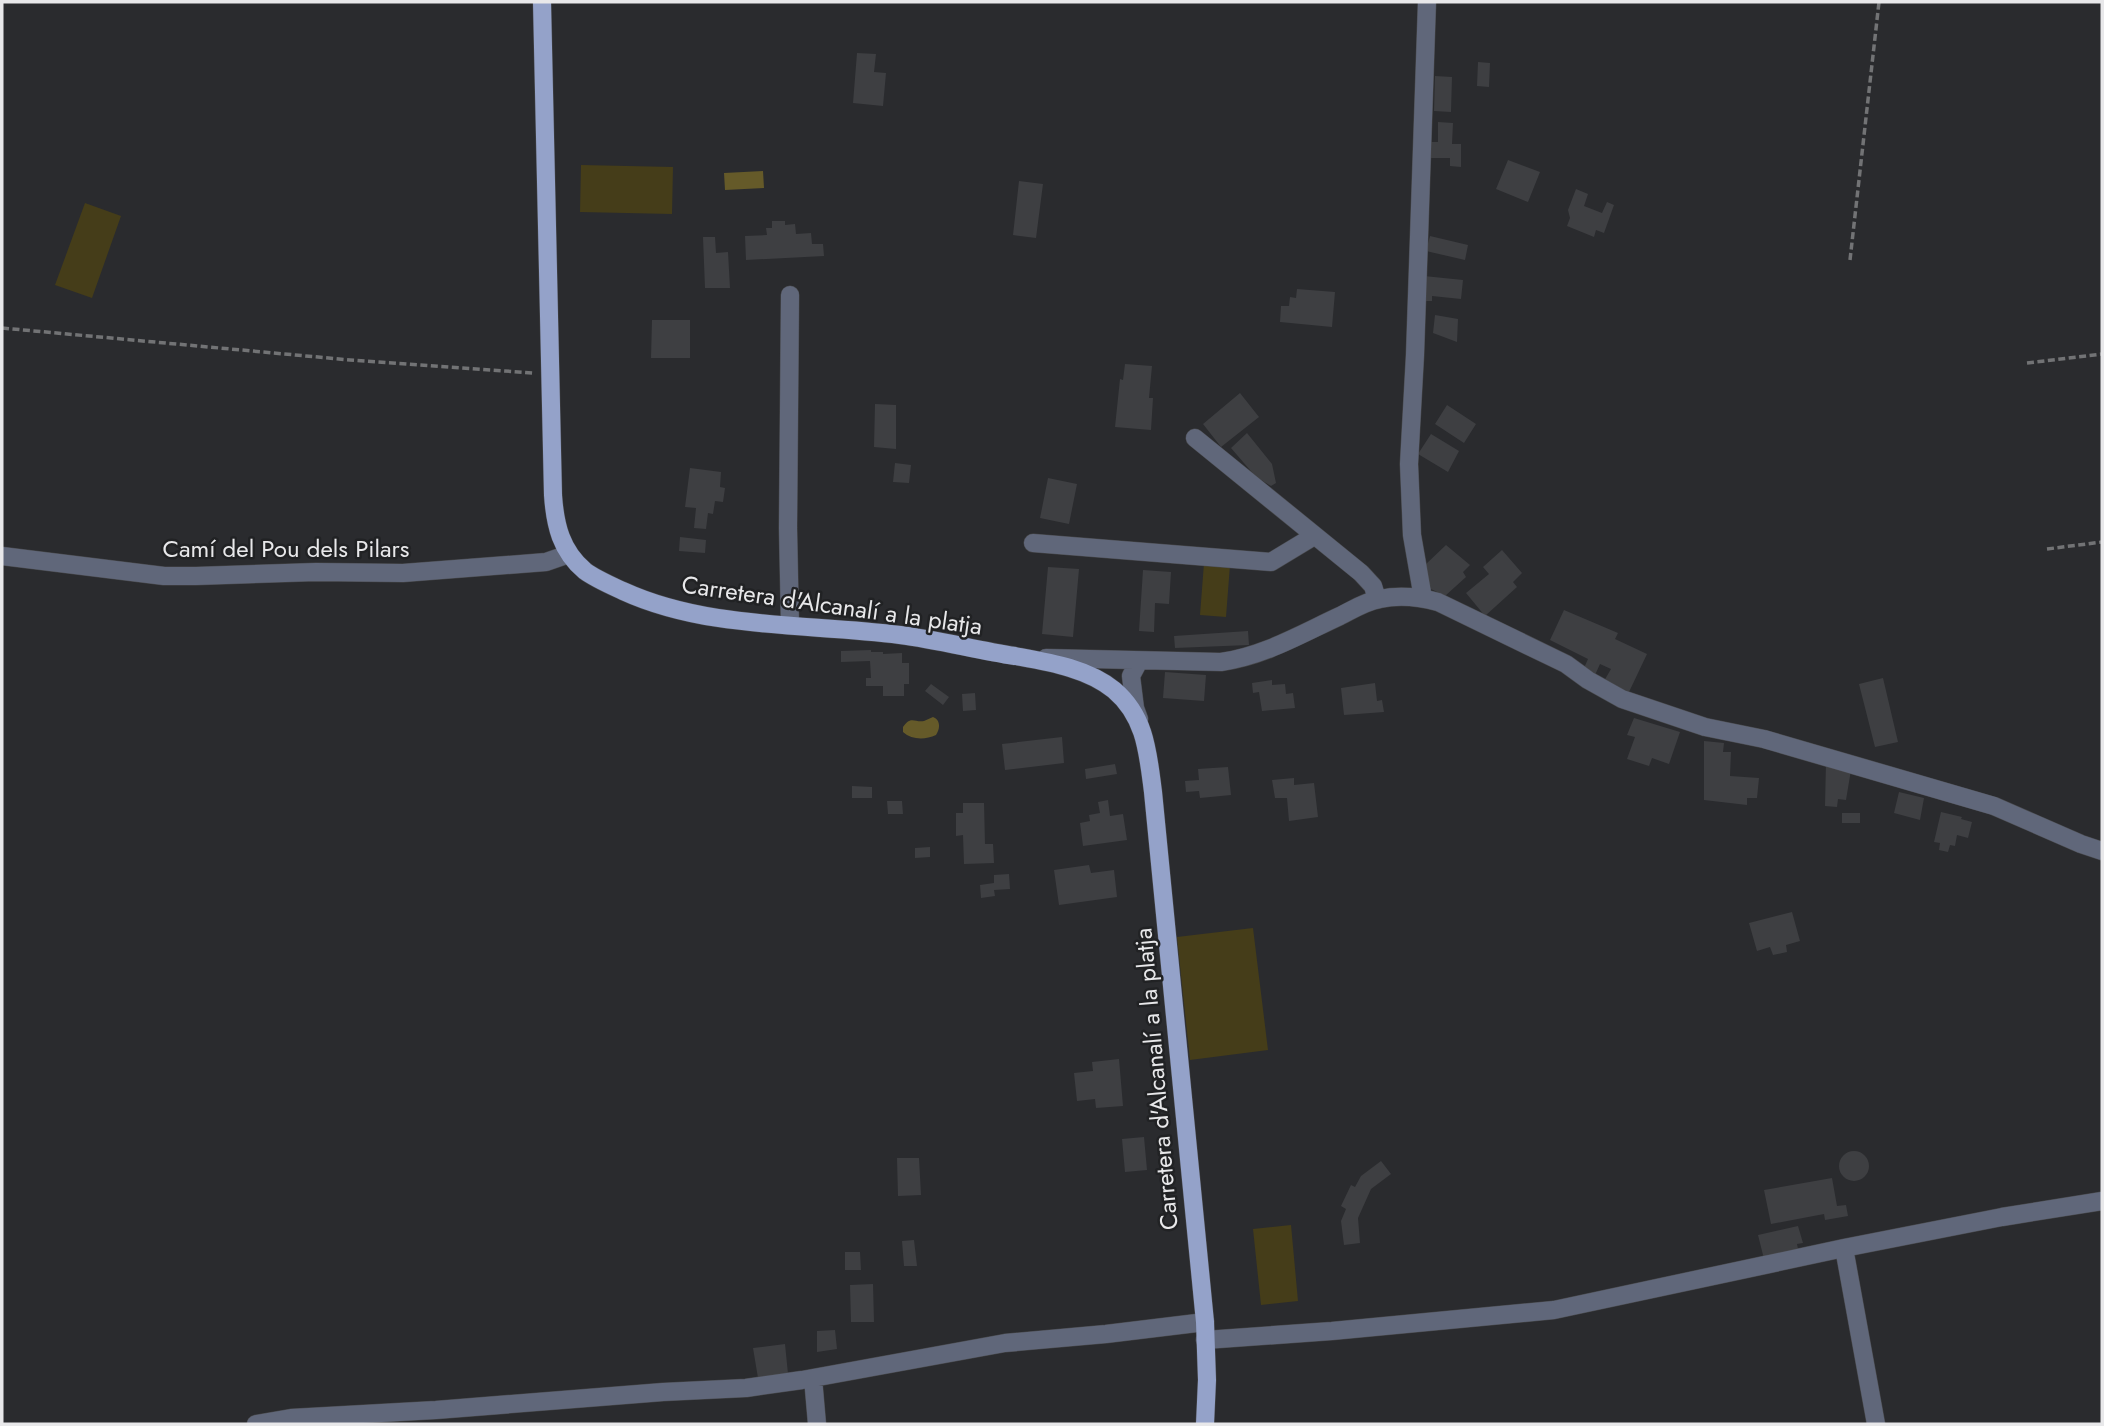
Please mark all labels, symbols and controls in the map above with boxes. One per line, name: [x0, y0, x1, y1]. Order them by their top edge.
street label: Camí del Pou dels Pilars: [162, 531, 410, 566]
street label: Carretera d'Alcanalí a la platja: [680, 567, 984, 643]
street label: Carretera d'Alcanalí a la platja: [1125, 927, 1187, 1231]

